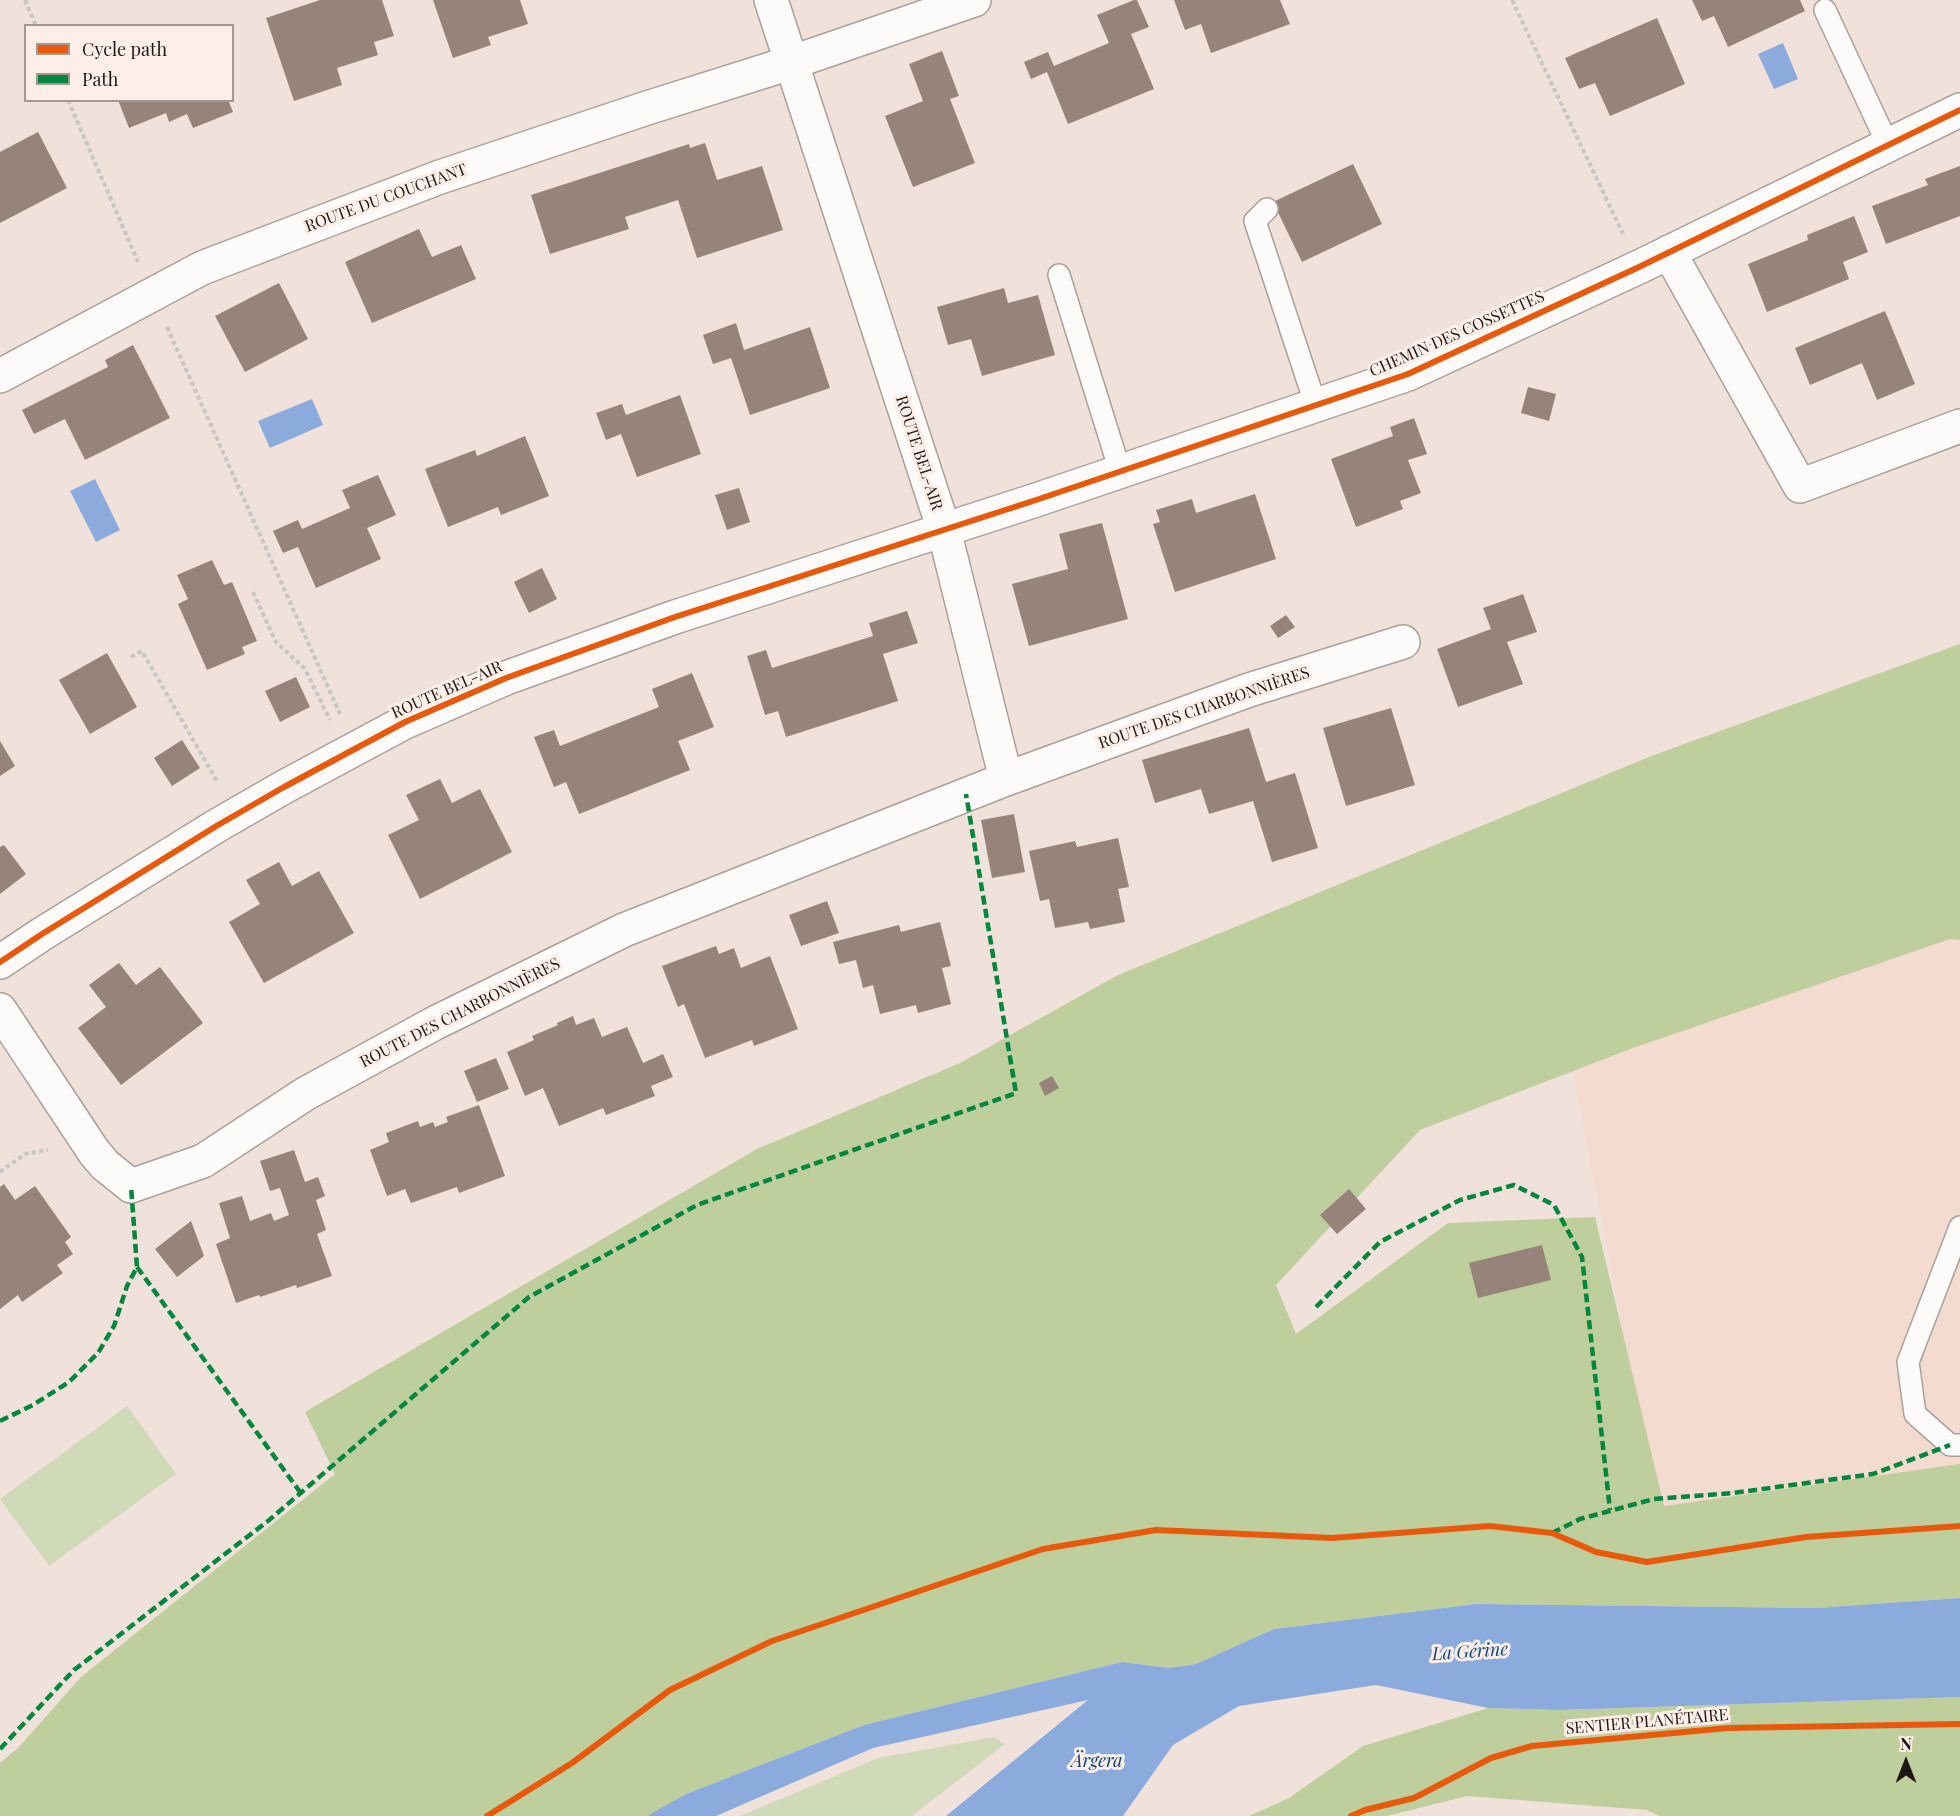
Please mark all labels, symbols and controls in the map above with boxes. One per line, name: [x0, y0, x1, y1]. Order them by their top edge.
legend: [24, 24, 234, 102]
text: Cycle path: [82, 37, 167, 61]
text: Path: [82, 67, 118, 91]
street label: ROUTE DU COUCHANT: [302, 160, 470, 236]
street label: CHEMIN DES COSSETTES: [1367, 287, 1547, 381]
street label: ROUTE BEL-AIR: [891, 393, 947, 513]
street label: ROUTE BEL-AIR: [389, 657, 505, 723]
street label: ROUTE DES CHARBONNIÈRES: [1096, 663, 1312, 753]
street label: ROUTE DES CHARBONNIÈRES: [357, 954, 563, 1072]
water label: La Gérine: [1431, 1639, 1509, 1665]
street label: SENTIER PLANÉTAIRE: [1565, 1705, 1729, 1739]
north arrow: [1876, 1732, 1936, 1792]
text: N: [1900, 1733, 1912, 1754]
water label: Ärgera: [1071, 1750, 1123, 1772]

